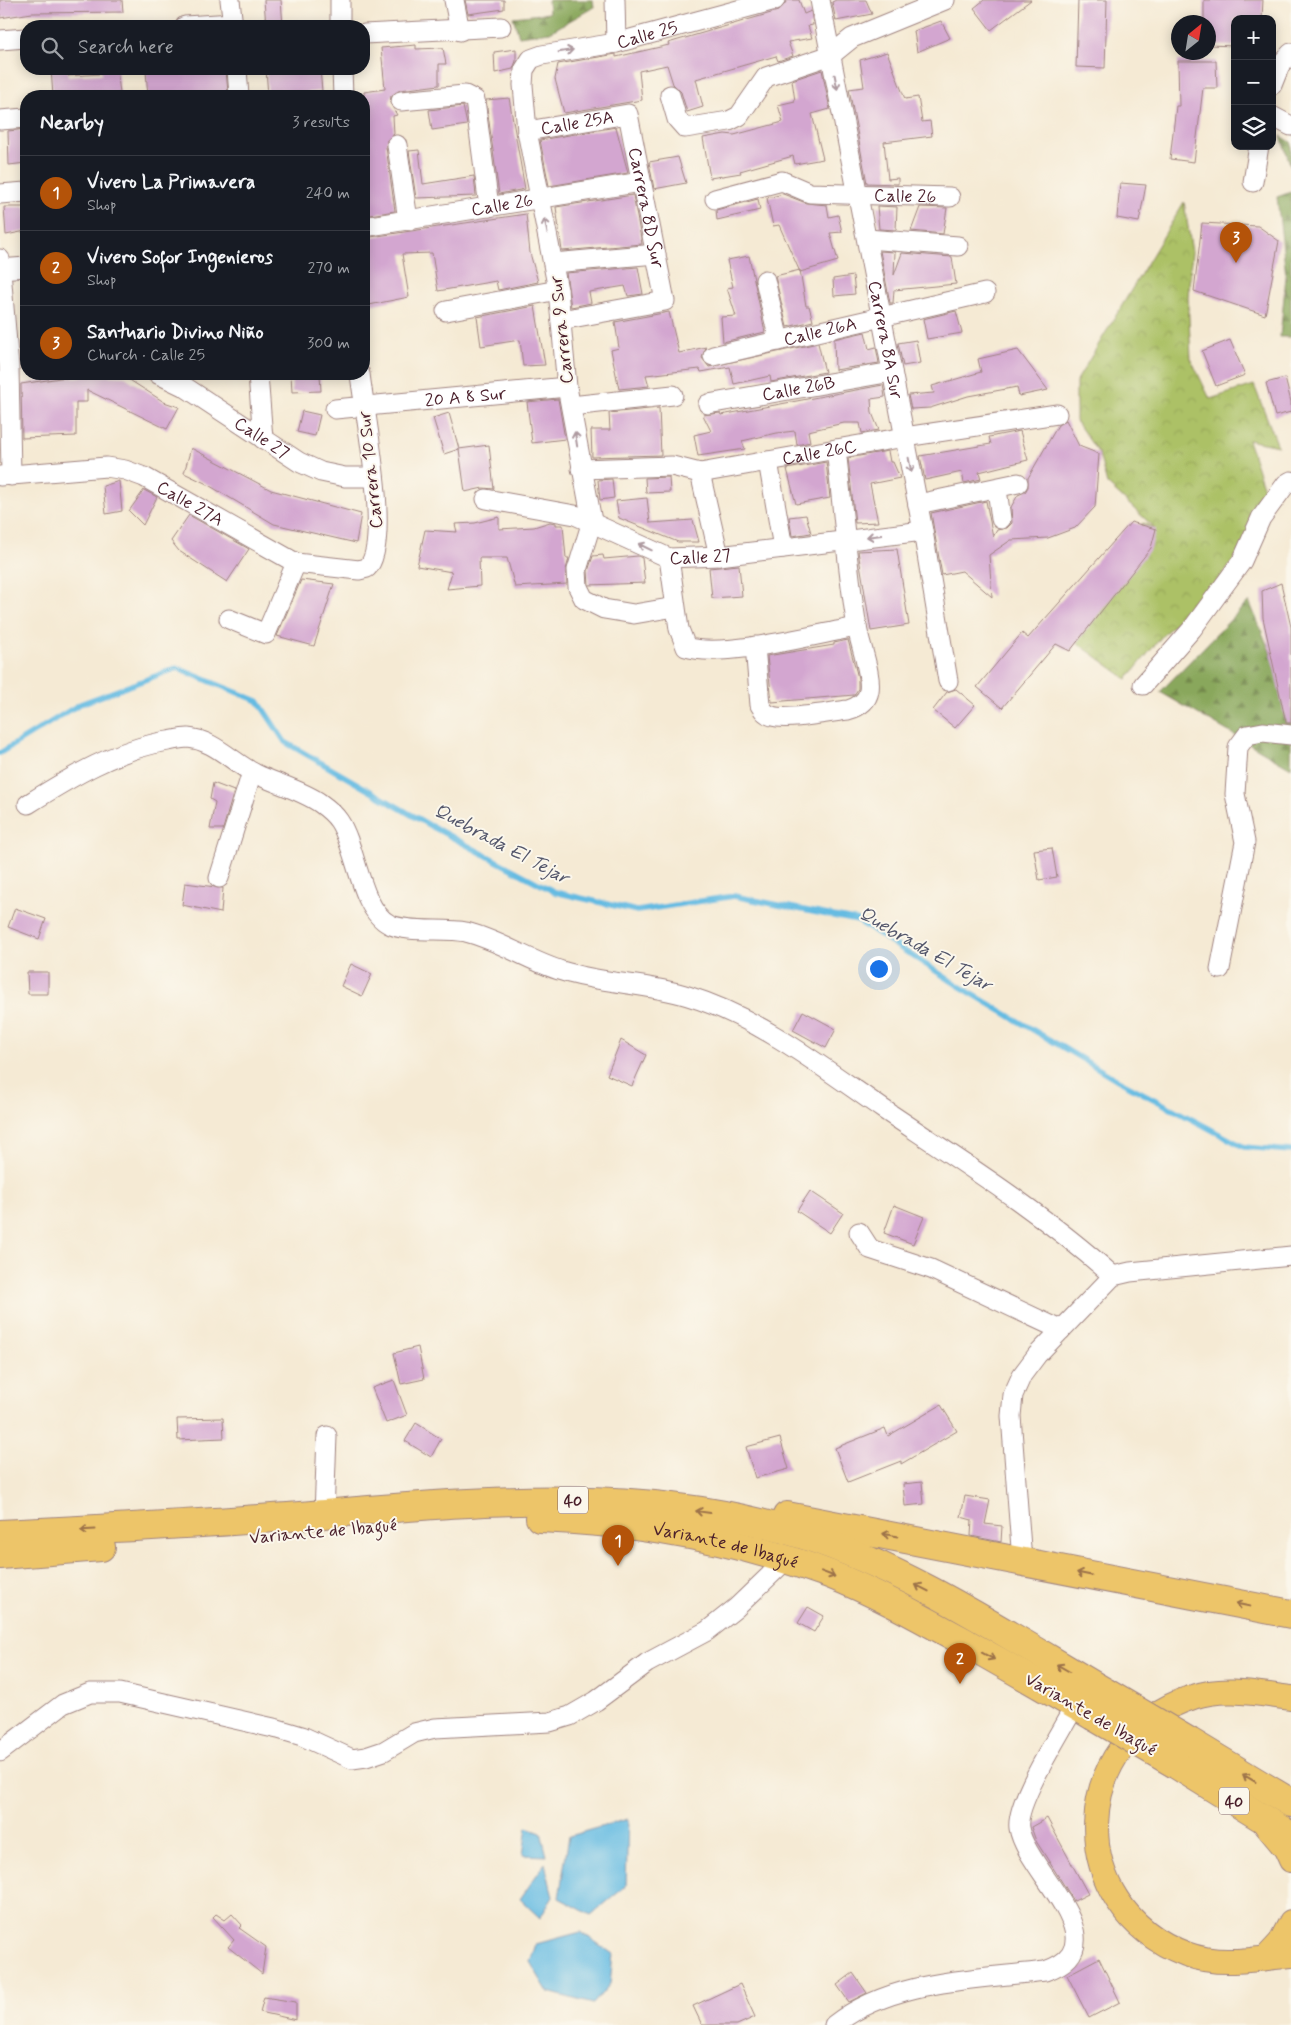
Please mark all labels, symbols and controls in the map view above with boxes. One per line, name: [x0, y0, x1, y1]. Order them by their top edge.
north arrow: [1171, 15, 1216, 60]
map controls: [1231, 15, 1276, 150]
button: +: [1231, 15, 1276, 60]
street label: Calle 25: [614, 16, 681, 55]
search box: [20, 20, 370, 75]
icon: search: [38, 34, 66, 62]
text: Search here: [78, 35, 174, 60]
one-way arrow: [557, 46, 573, 56]
button: −: [1231, 60, 1276, 105]
one-way arrow: [832, 74, 841, 90]
button: layers: [1231, 105, 1276, 150]
street label: Calle 25A: [539, 106, 616, 141]
text: Nearby: [40, 109, 104, 137]
text: 3 results: [292, 112, 350, 133]
street label: Carrera 8D Sur: [622, 146, 669, 271]
text: Vivero La Primavera: [87, 170, 255, 195]
text: 1: [52, 183, 60, 204]
text: 240 m: [306, 183, 350, 204]
street label: Calle 26: [874, 184, 937, 210]
street label: Calle 26: [470, 189, 535, 222]
text: Shop: [87, 195, 116, 216]
one-way arrow: [541, 219, 551, 235]
pin: 3: [1220, 222, 1252, 263]
text: Vivero Sofor Ingenieros: [87, 245, 273, 270]
text: 2: [52, 258, 60, 279]
text: 270 m: [307, 258, 350, 279]
text: Shop: [87, 270, 116, 291]
street label: Carrera 9 Sur: [544, 274, 580, 385]
street label: Carrera 8A Sur: [862, 279, 908, 402]
street label: Calle 26A: [782, 312, 859, 352]
text: Santuario Divino Niño: [87, 320, 264, 345]
text: 3: [52, 333, 60, 354]
text: 300 m: [307, 333, 350, 354]
text: Church · Calle 25: [87, 345, 205, 366]
street label: Calle 26B: [760, 371, 837, 407]
street label: 20 A 8 Sur: [424, 382, 508, 413]
street label: Carrera 10 Sur: [353, 409, 389, 530]
street label: Calle 27: [229, 411, 294, 465]
one-way arrow: [571, 432, 581, 448]
street label: Calle 26C: [780, 435, 859, 471]
one-way arrow: [906, 457, 915, 473]
street label: Calle 27A: [152, 476, 228, 533]
one-way arrow: [866, 531, 882, 541]
one-way arrow: [638, 542, 653, 552]
street label: Calle 27: [669, 544, 732, 571]
water label: Quebrada El Tejar: [429, 798, 575, 891]
water label: Quebrada El Tejar: [854, 901, 998, 999]
your location: [866, 956, 892, 982]
road number: 40: [558, 1486, 588, 1514]
one-way arrow: [696, 1507, 712, 1517]
street label: Variante de Ibagué: [248, 1514, 398, 1552]
street label: Variante de Ibagué: [651, 1518, 801, 1575]
one-way arrow: [80, 1525, 96, 1534]
pin: 1: [602, 1525, 634, 1566]
one-way arrow: [882, 1530, 898, 1540]
one-way arrow: [1076, 1569, 1092, 1578]
one-way arrow: [820, 1570, 835, 1579]
one-way arrow: [914, 1583, 929, 1593]
one-way arrow: [1235, 1599, 1251, 1609]
pin: 2: [944, 1643, 976, 1684]
one-way arrow: [980, 1651, 995, 1661]
one-way arrow: [1057, 1662, 1071, 1672]
street label: Variante de Ibagué: [1019, 1667, 1161, 1764]
one-way arrow: [1243, 1773, 1257, 1783]
road number: 40: [1219, 1788, 1249, 1814]

